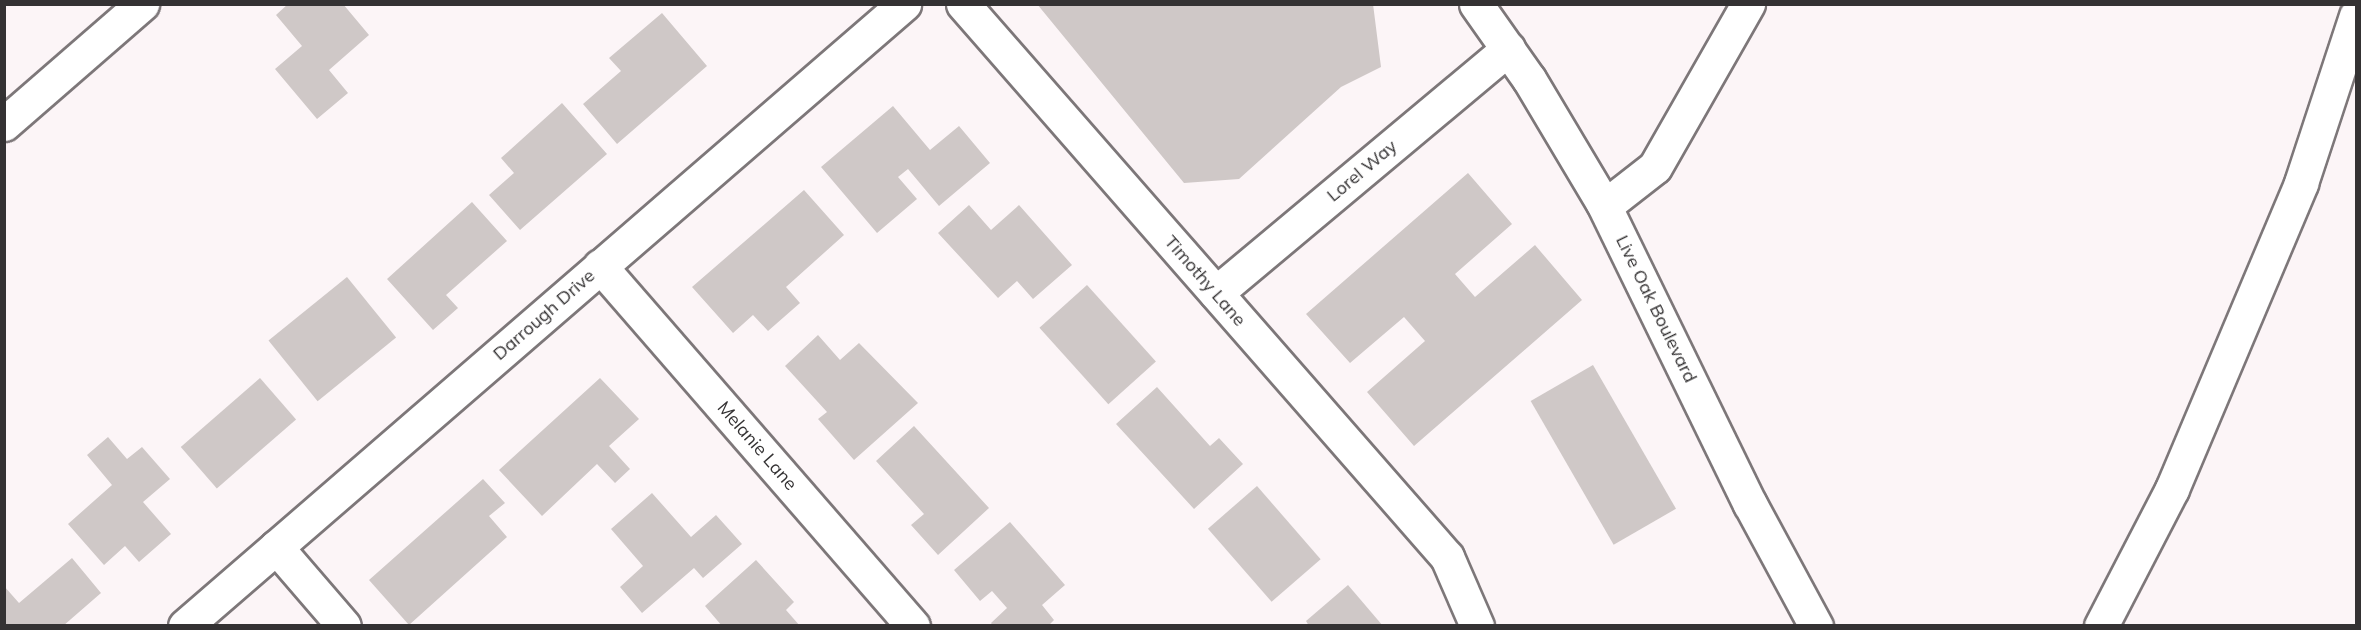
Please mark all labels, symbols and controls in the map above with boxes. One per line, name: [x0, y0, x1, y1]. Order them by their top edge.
street label: Lorel Way: [1323, 136, 1401, 206]
street label: Timothy Lane: [1160, 231, 1250, 331]
street label: Live Oak Boulevard: [1611, 232, 1701, 386]
street label: Darrough Drive: [489, 265, 599, 365]
street label: Melanie Lane: [713, 397, 801, 495]

